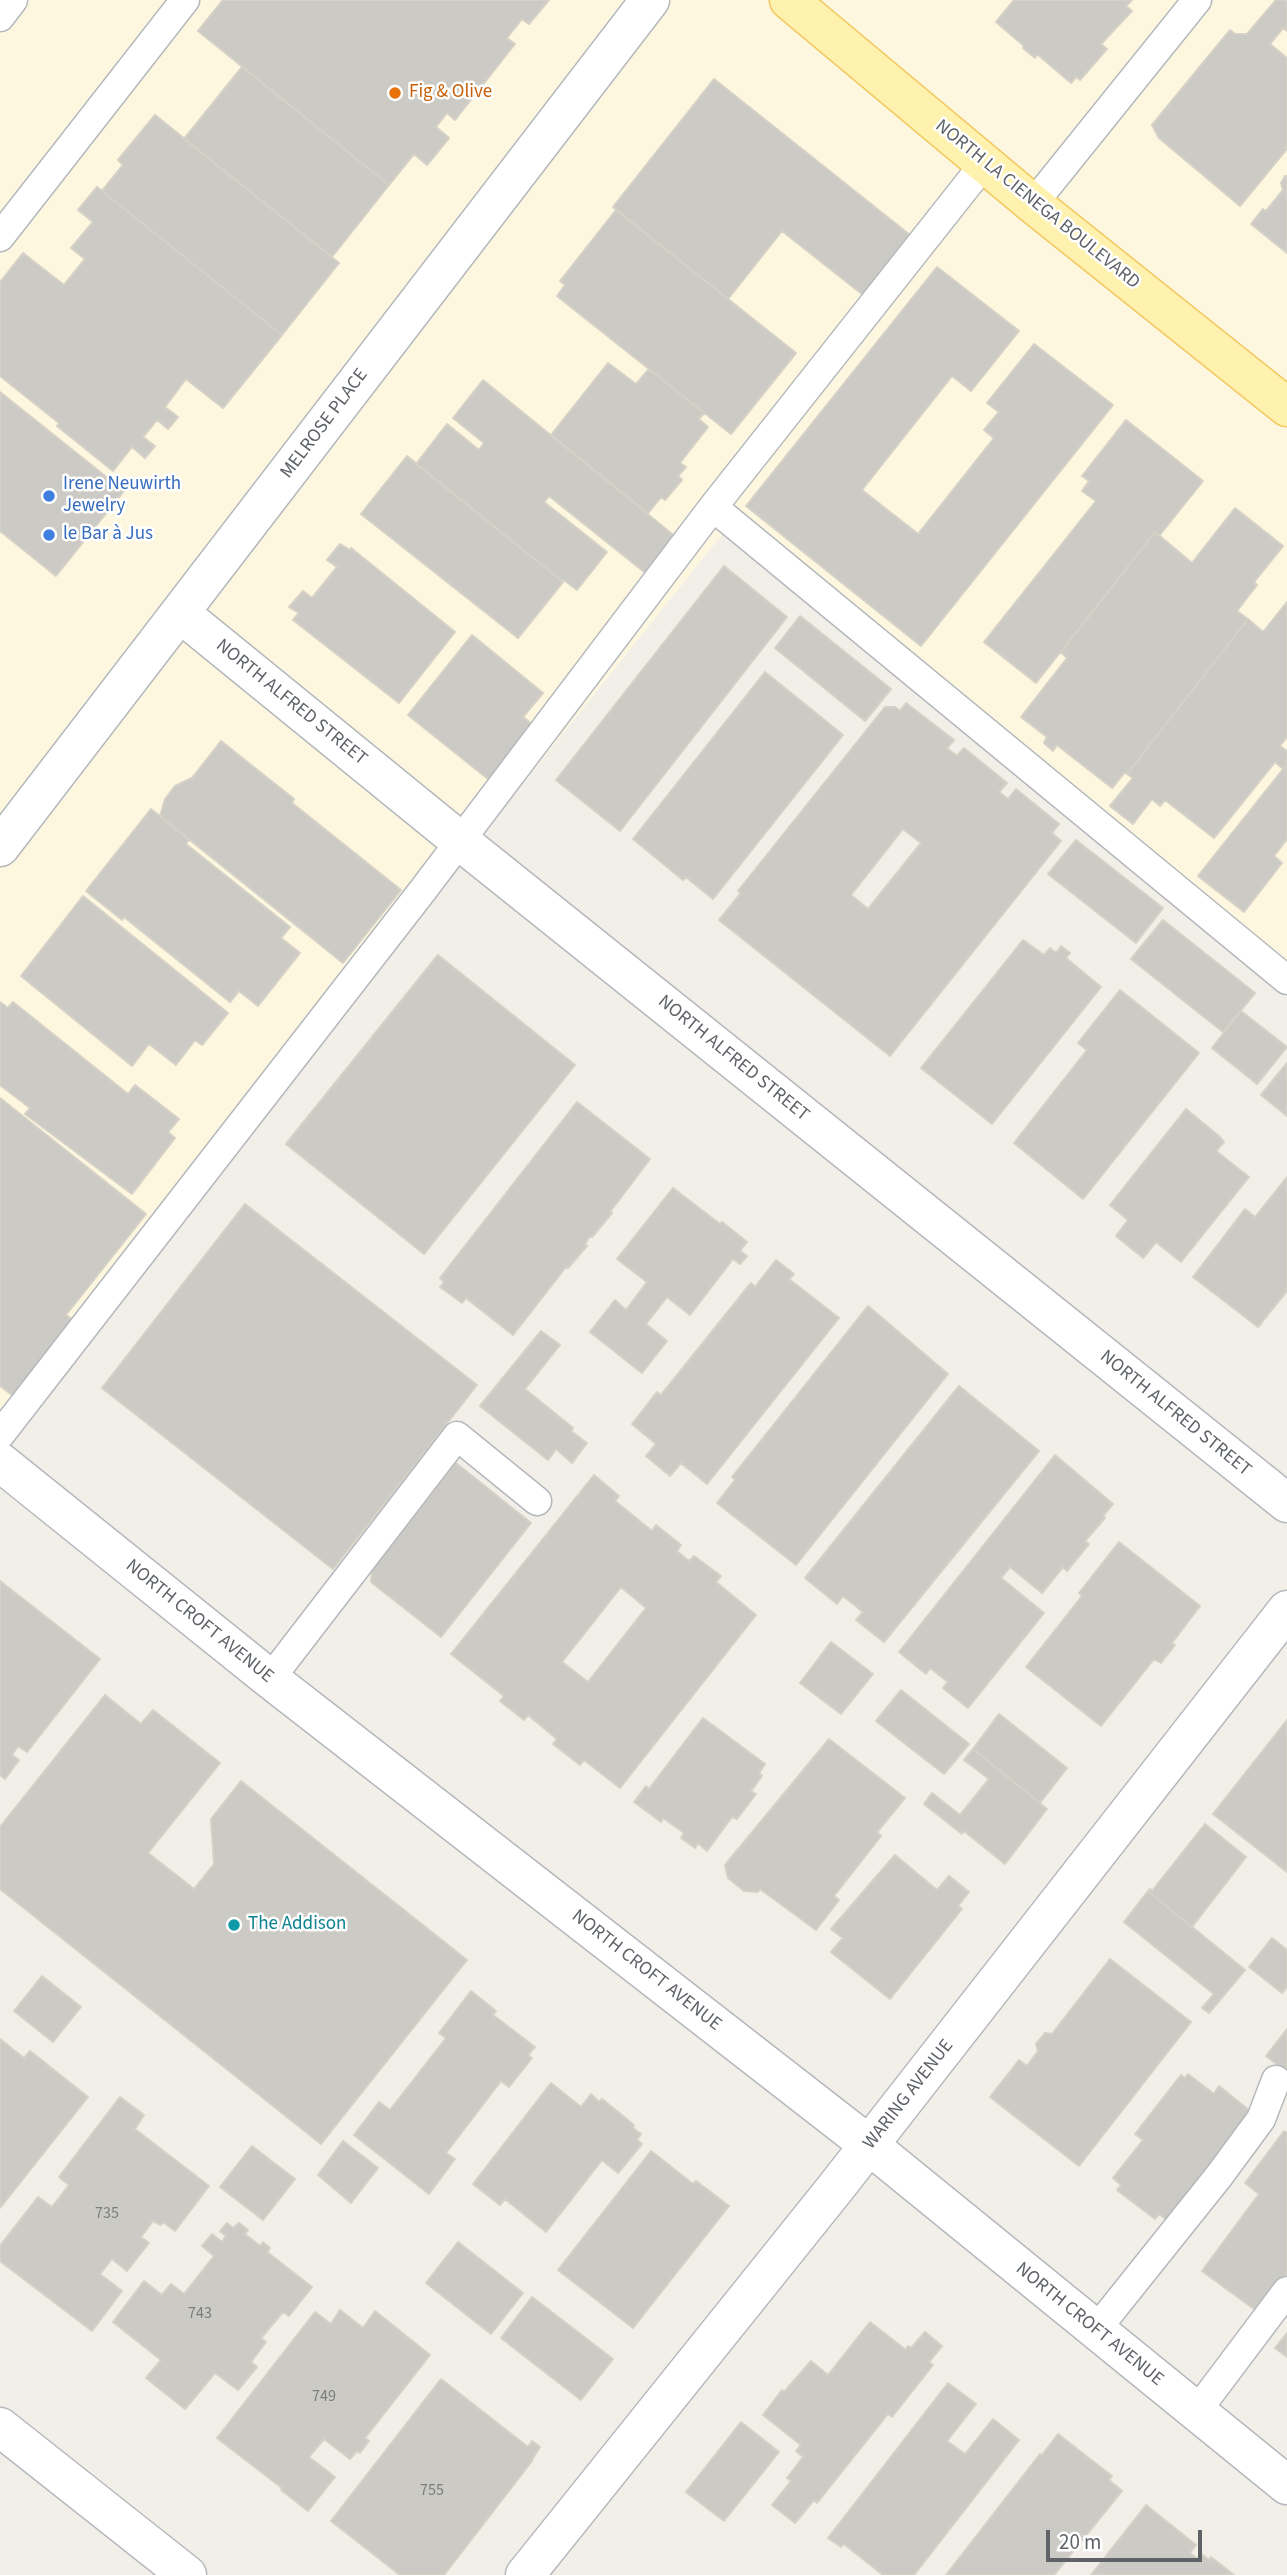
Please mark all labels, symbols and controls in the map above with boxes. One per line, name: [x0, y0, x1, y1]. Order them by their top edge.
place label: Fig & Olive: [409, 82, 492, 104]
marker: Fig & Olive: [387, 85, 403, 101]
street label: NORTH LA CIENEGA BOULEVARD: [930, 115, 1144, 295]
street label: MELROSE PLACE: [276, 365, 374, 483]
place label: Irene Neuwirth Jewelry: [63, 474, 181, 518]
marker: Irene Neuwirth Jewelry: [41, 488, 57, 504]
place label: le Bar à Jus: [63, 524, 153, 546]
marker: le Bar à Jus: [41, 527, 57, 543]
street label: NORTH ALFRED STREET: [211, 635, 371, 771]
street label: NORTH ALFRED STREET: [653, 991, 813, 1127]
street label: NORTH ALFRED STREET: [1095, 1346, 1255, 1482]
street label: NORTH CROFT AVENUE: [120, 1555, 278, 1689]
street label: NORTH CROFT AVENUE: [567, 1905, 725, 2037]
place label: The Addison: [248, 1914, 346, 1936]
marker: The Addison: [226, 1917, 242, 1933]
street label: WARING AVENUE: [859, 2035, 959, 2155]
house number: 735: [95, 2204, 119, 2224]
street label: NORTH CROFT AVENUE: [1010, 2258, 1168, 2392]
house number: 743: [188, 2304, 212, 2324]
house number: 749: [312, 2387, 336, 2407]
house number: 755: [420, 2481, 444, 2501]
scale bar: [1049, 2516, 1205, 2560]
text: 20 m: [1059, 2527, 1101, 2557]

